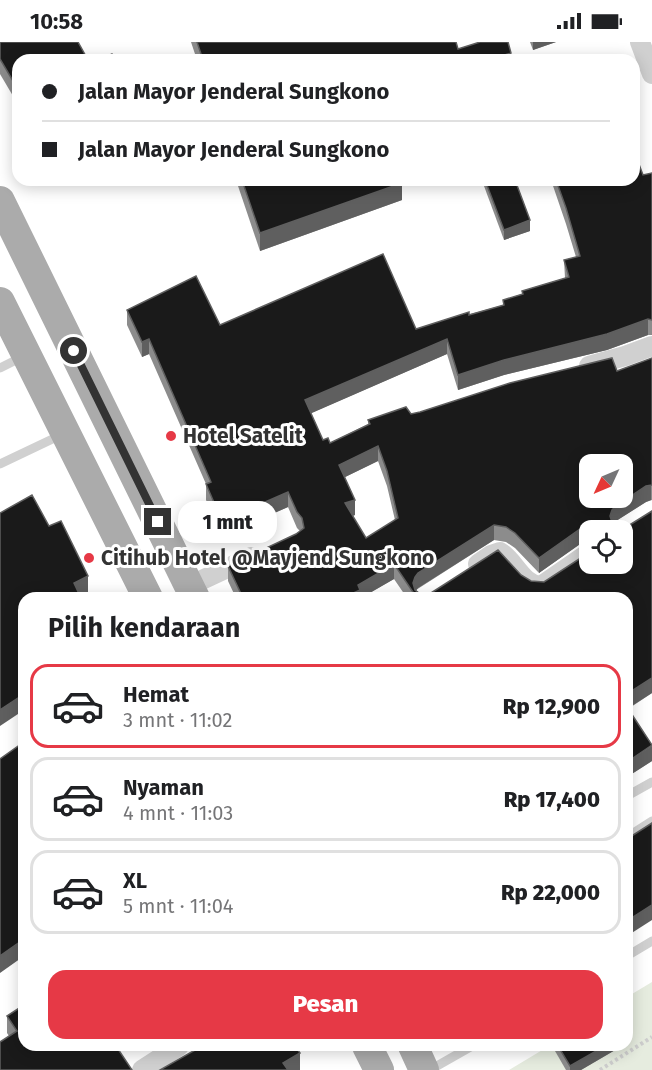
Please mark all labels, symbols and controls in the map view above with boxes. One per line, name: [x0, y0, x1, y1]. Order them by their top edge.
text: 10:58: [30, 8, 83, 35]
text: Jalan Mayor Jenderal Sungkono: [78, 78, 389, 105]
text: Jalan Mayor Jenderal Sungkono: [78, 136, 389, 163]
route start: [60, 337, 87, 364]
place label: Hotel Satelit: [183, 423, 304, 449]
marker: Hotel Satelit: [164, 429, 178, 443]
north arrow: [579, 454, 633, 508]
map controls: [579, 454, 633, 574]
callout: 1 mnt: [179, 501, 278, 543]
route end: [144, 508, 171, 535]
text: 1 mnt: [202, 510, 253, 534]
button: locate: [579, 520, 633, 574]
place label: Citihub Hotel @Mayjend Sungkono: [101, 545, 434, 571]
marker: Citihub Hotel @Mayjend Sungkono: [82, 551, 96, 565]
text: Pilih kendaraan: [48, 612, 240, 644]
icon: car: [51, 679, 105, 733]
text: Hemat: [123, 681, 189, 708]
text: Rp 12,900: [503, 693, 600, 720]
text: 3 mnt · 11:02: [123, 708, 232, 732]
icon: car: [51, 772, 105, 826]
text: Nyaman: [123, 774, 204, 801]
text: Rp 17,400: [504, 786, 600, 813]
text: 4 mnt · 11:03: [123, 801, 233, 825]
icon: car: [51, 865, 105, 919]
text: XL: [123, 867, 147, 894]
text: Rp 22,000: [501, 879, 600, 906]
text: 5 mnt · 11:04: [123, 894, 233, 918]
button: Pesan: [48, 970, 603, 1039]

